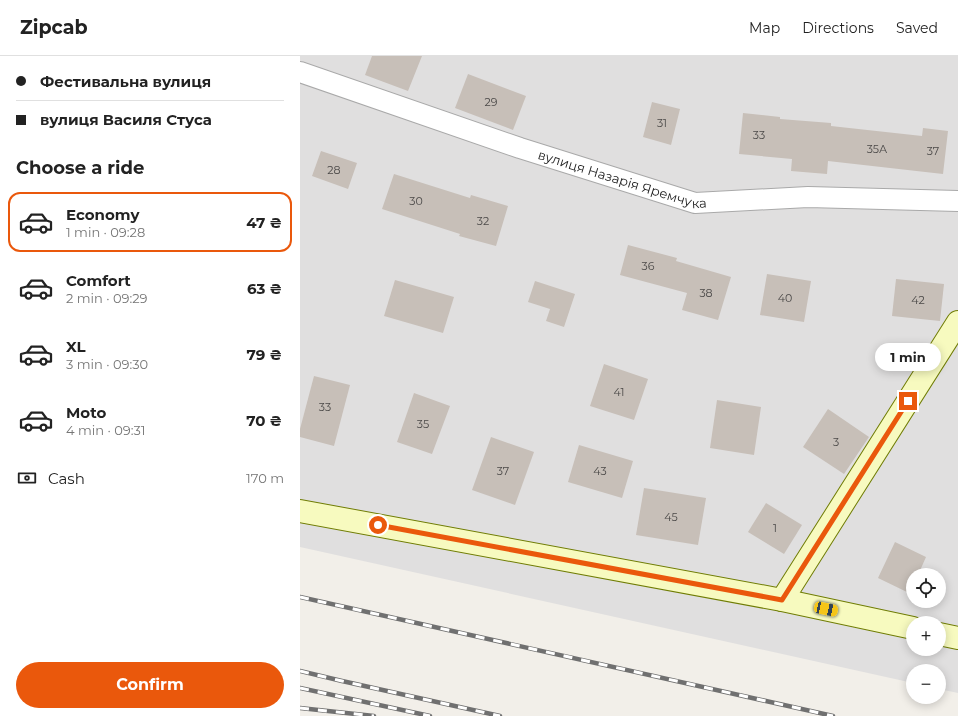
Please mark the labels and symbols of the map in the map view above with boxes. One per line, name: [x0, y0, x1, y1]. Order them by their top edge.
house number: 29: [485, 95, 498, 109]
house number: 31: [657, 116, 667, 130]
house number: 33: [753, 128, 765, 142]
house number: 35А: [867, 142, 888, 156]
house number: 37: [927, 144, 939, 158]
street label: вулиця Назарія Яремчука: [536, 146, 707, 211]
house number: 28: [327, 163, 341, 177]
house number: 30: [409, 194, 423, 208]
house number: 32: [477, 214, 489, 228]
house number: 36: [642, 259, 655, 273]
house number: 38: [699, 286, 713, 300]
house number: 40: [778, 291, 792, 305]
house number: 42: [911, 293, 925, 307]
callout: 1 min: [875, 343, 941, 371]
house number: 41: [614, 385, 624, 399]
route end: [899, 392, 917, 410]
house number: 33: [319, 400, 331, 414]
house number: 35: [417, 417, 429, 431]
house number: 3: [833, 435, 839, 449]
house number: 37: [497, 464, 509, 478]
house number: 43: [593, 464, 607, 478]
house number: 45: [664, 510, 678, 524]
route start: [369, 516, 387, 534]
house number: 1: [773, 521, 777, 535]
car: [813, 601, 839, 617]

